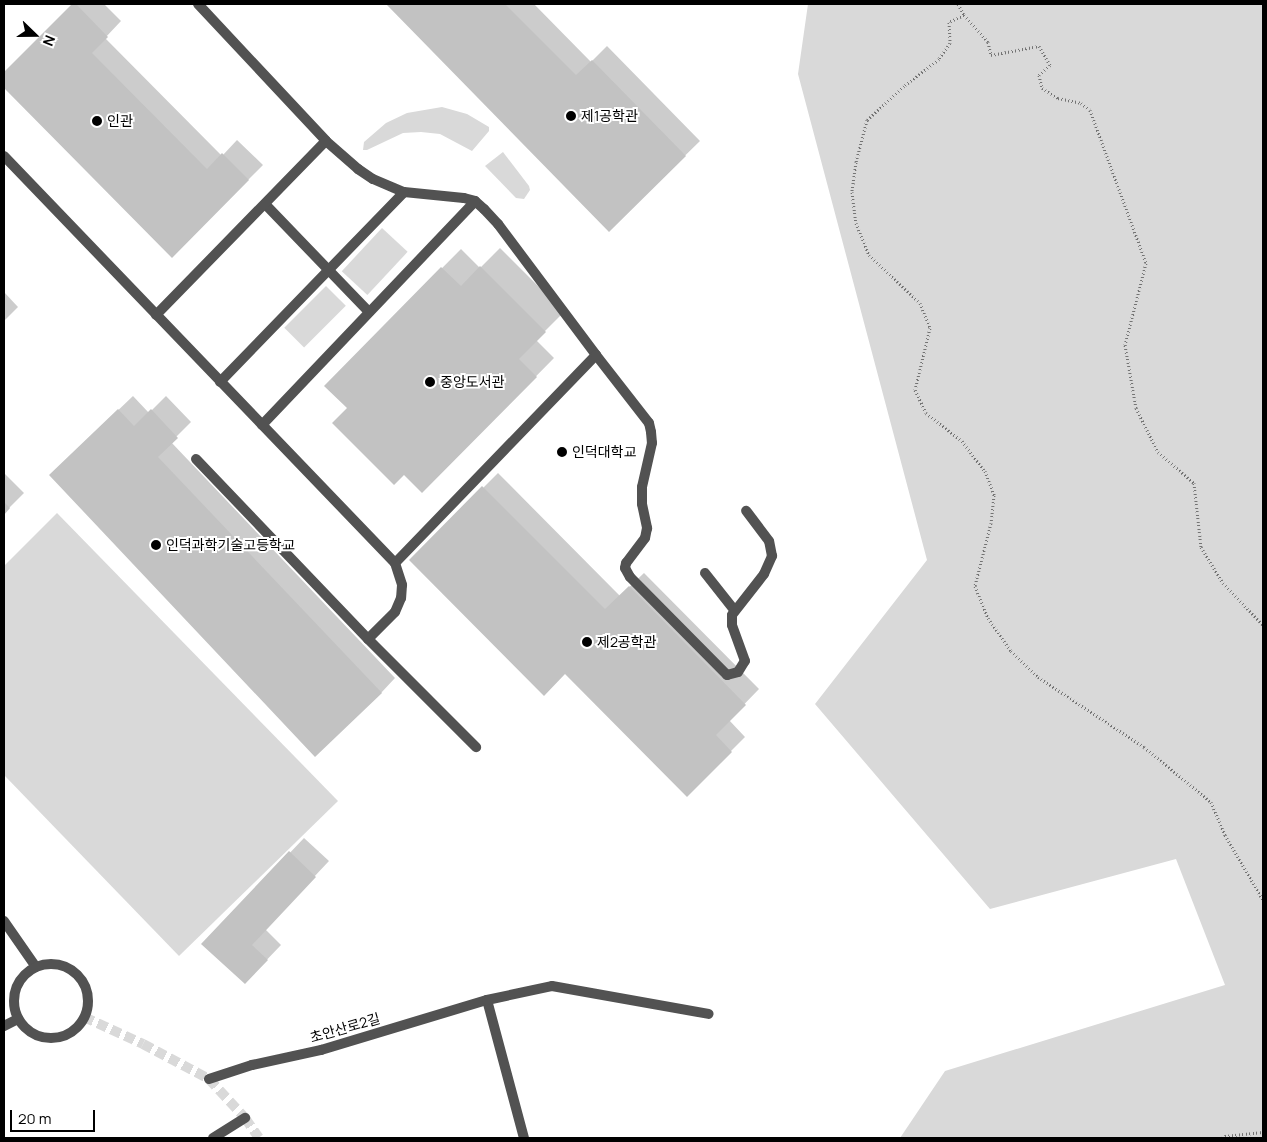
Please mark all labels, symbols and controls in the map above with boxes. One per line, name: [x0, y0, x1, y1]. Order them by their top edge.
north arrow: [10, 10, 60, 60]
text: N: [39, 33, 60, 49]
place label: 제1공학관: [581, 108, 638, 124]
marker: 제1공학관: [565, 110, 577, 122]
place label: 인관: [107, 113, 133, 129]
marker: 인관: [91, 115, 103, 127]
place label: 중앙도서관: [440, 374, 504, 390]
marker: 중앙도서관: [424, 376, 436, 388]
place label: 인덕대학교: [572, 444, 636, 460]
marker: 인덕대학교: [556, 446, 568, 458]
place label: 인덕과학기술고등학교: [166, 537, 295, 553]
marker: 인덕과학기술고등학교: [150, 539, 162, 551]
place label: 제2공학관: [597, 634, 656, 650]
marker: 제2공학관: [581, 636, 593, 648]
street label: 초안산로2길: [308, 1010, 382, 1046]
scale bar: [12, 1100, 98, 1132]
text: 20 m: [18, 1108, 51, 1129]

